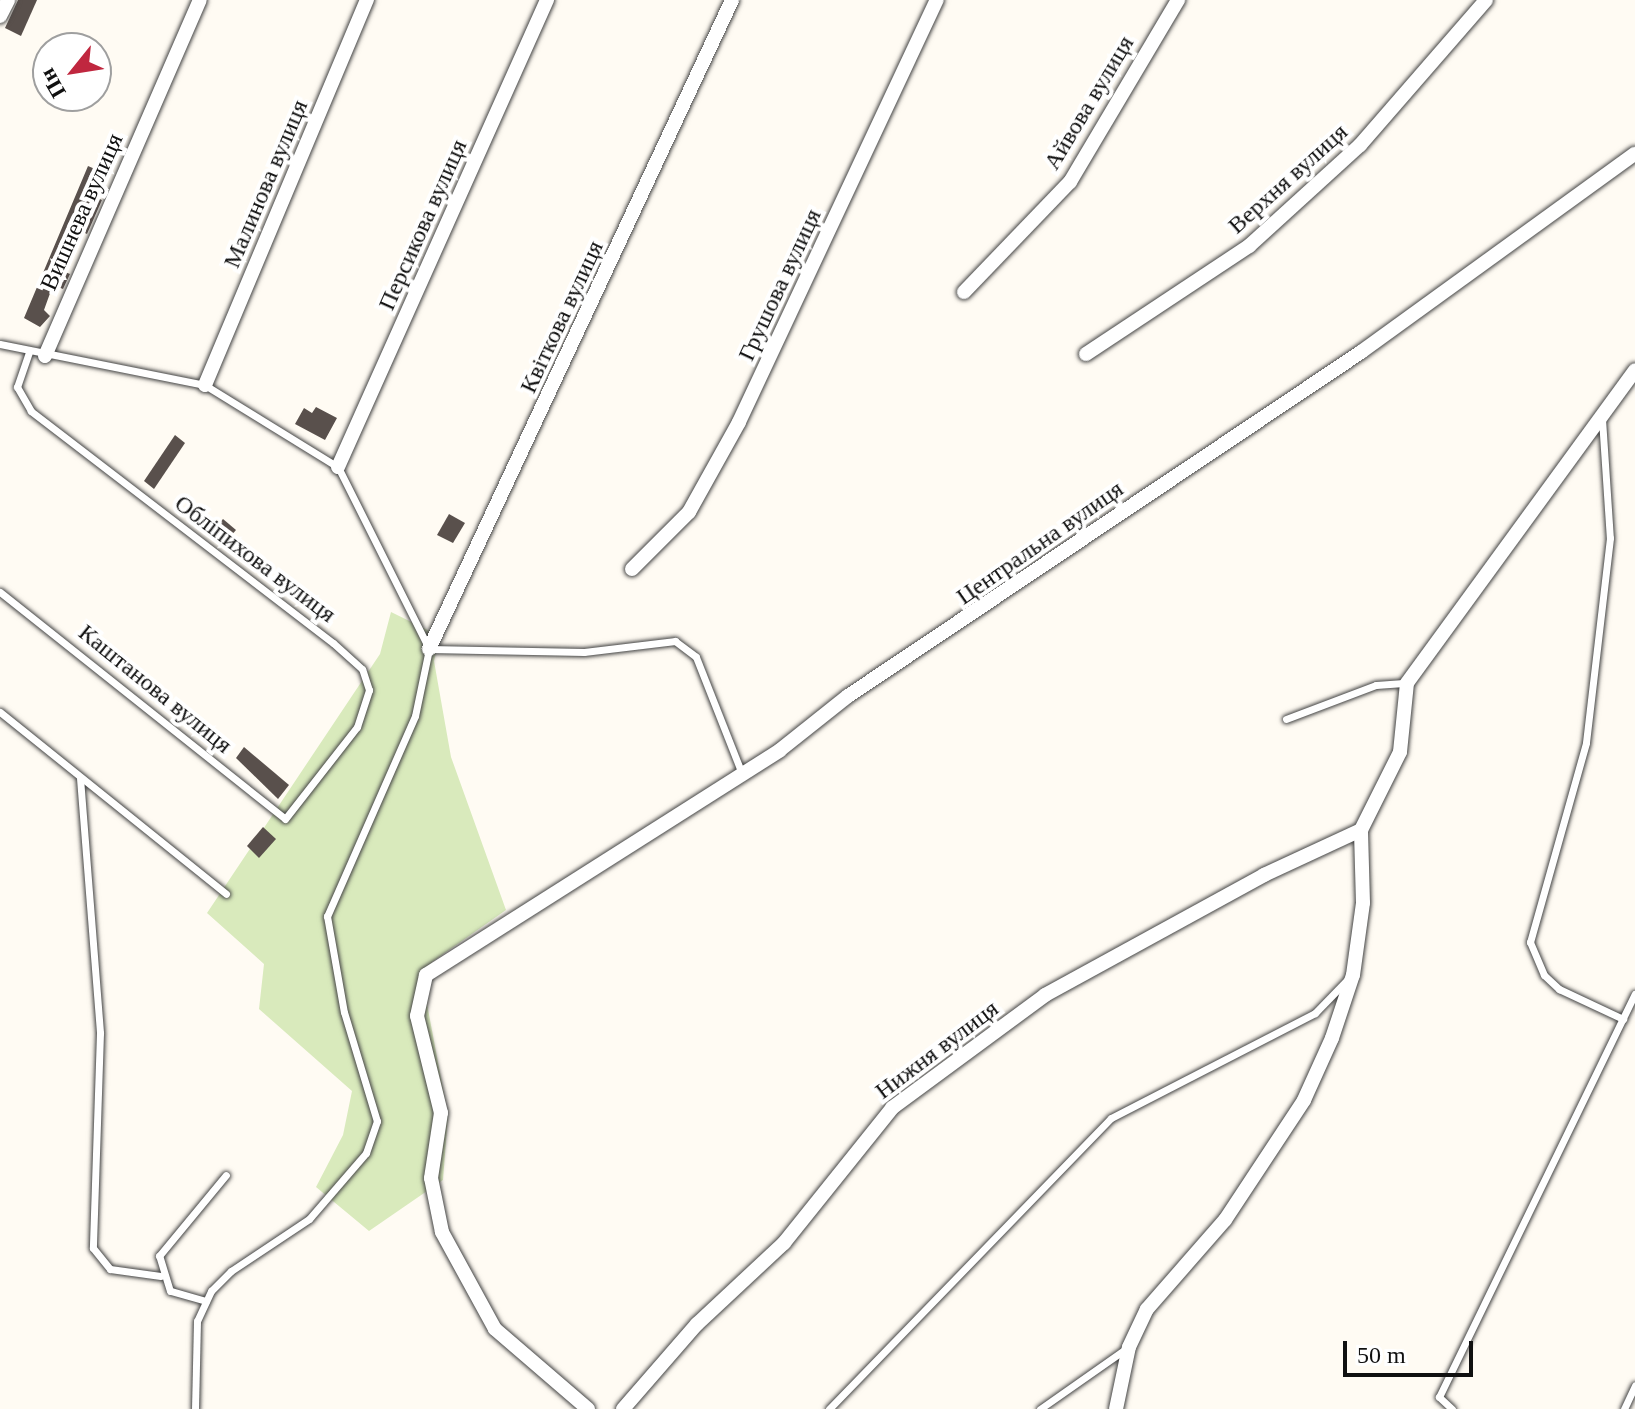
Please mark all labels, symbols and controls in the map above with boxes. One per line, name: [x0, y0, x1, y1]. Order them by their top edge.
street label: Айвова вулиця: [1038, 31, 1140, 175]
north arrow: [32, 32, 112, 112]
text: Пн: [34, 64, 71, 102]
street label: Малинова вулиця: [218, 96, 314, 272]
street label: Верхня вулиця: [1222, 118, 1354, 240]
street label: Вишнева вулиця: [35, 129, 129, 295]
street label: Персикова вулиця: [372, 135, 474, 315]
street label: Грушова вулиця: [732, 204, 828, 366]
street label: Квіткова вулиця: [514, 236, 610, 398]
street label: Центральна вулиця: [951, 475, 1129, 611]
street label: Обліпихова вулиця: [169, 489, 341, 629]
street label: Каштанова вулиця: [73, 618, 237, 760]
street label: Нижня вулиця: [870, 994, 1004, 1106]
scale bar: [1347, 1325, 1477, 1375]
text: 50 m: [1357, 1342, 1406, 1368]

